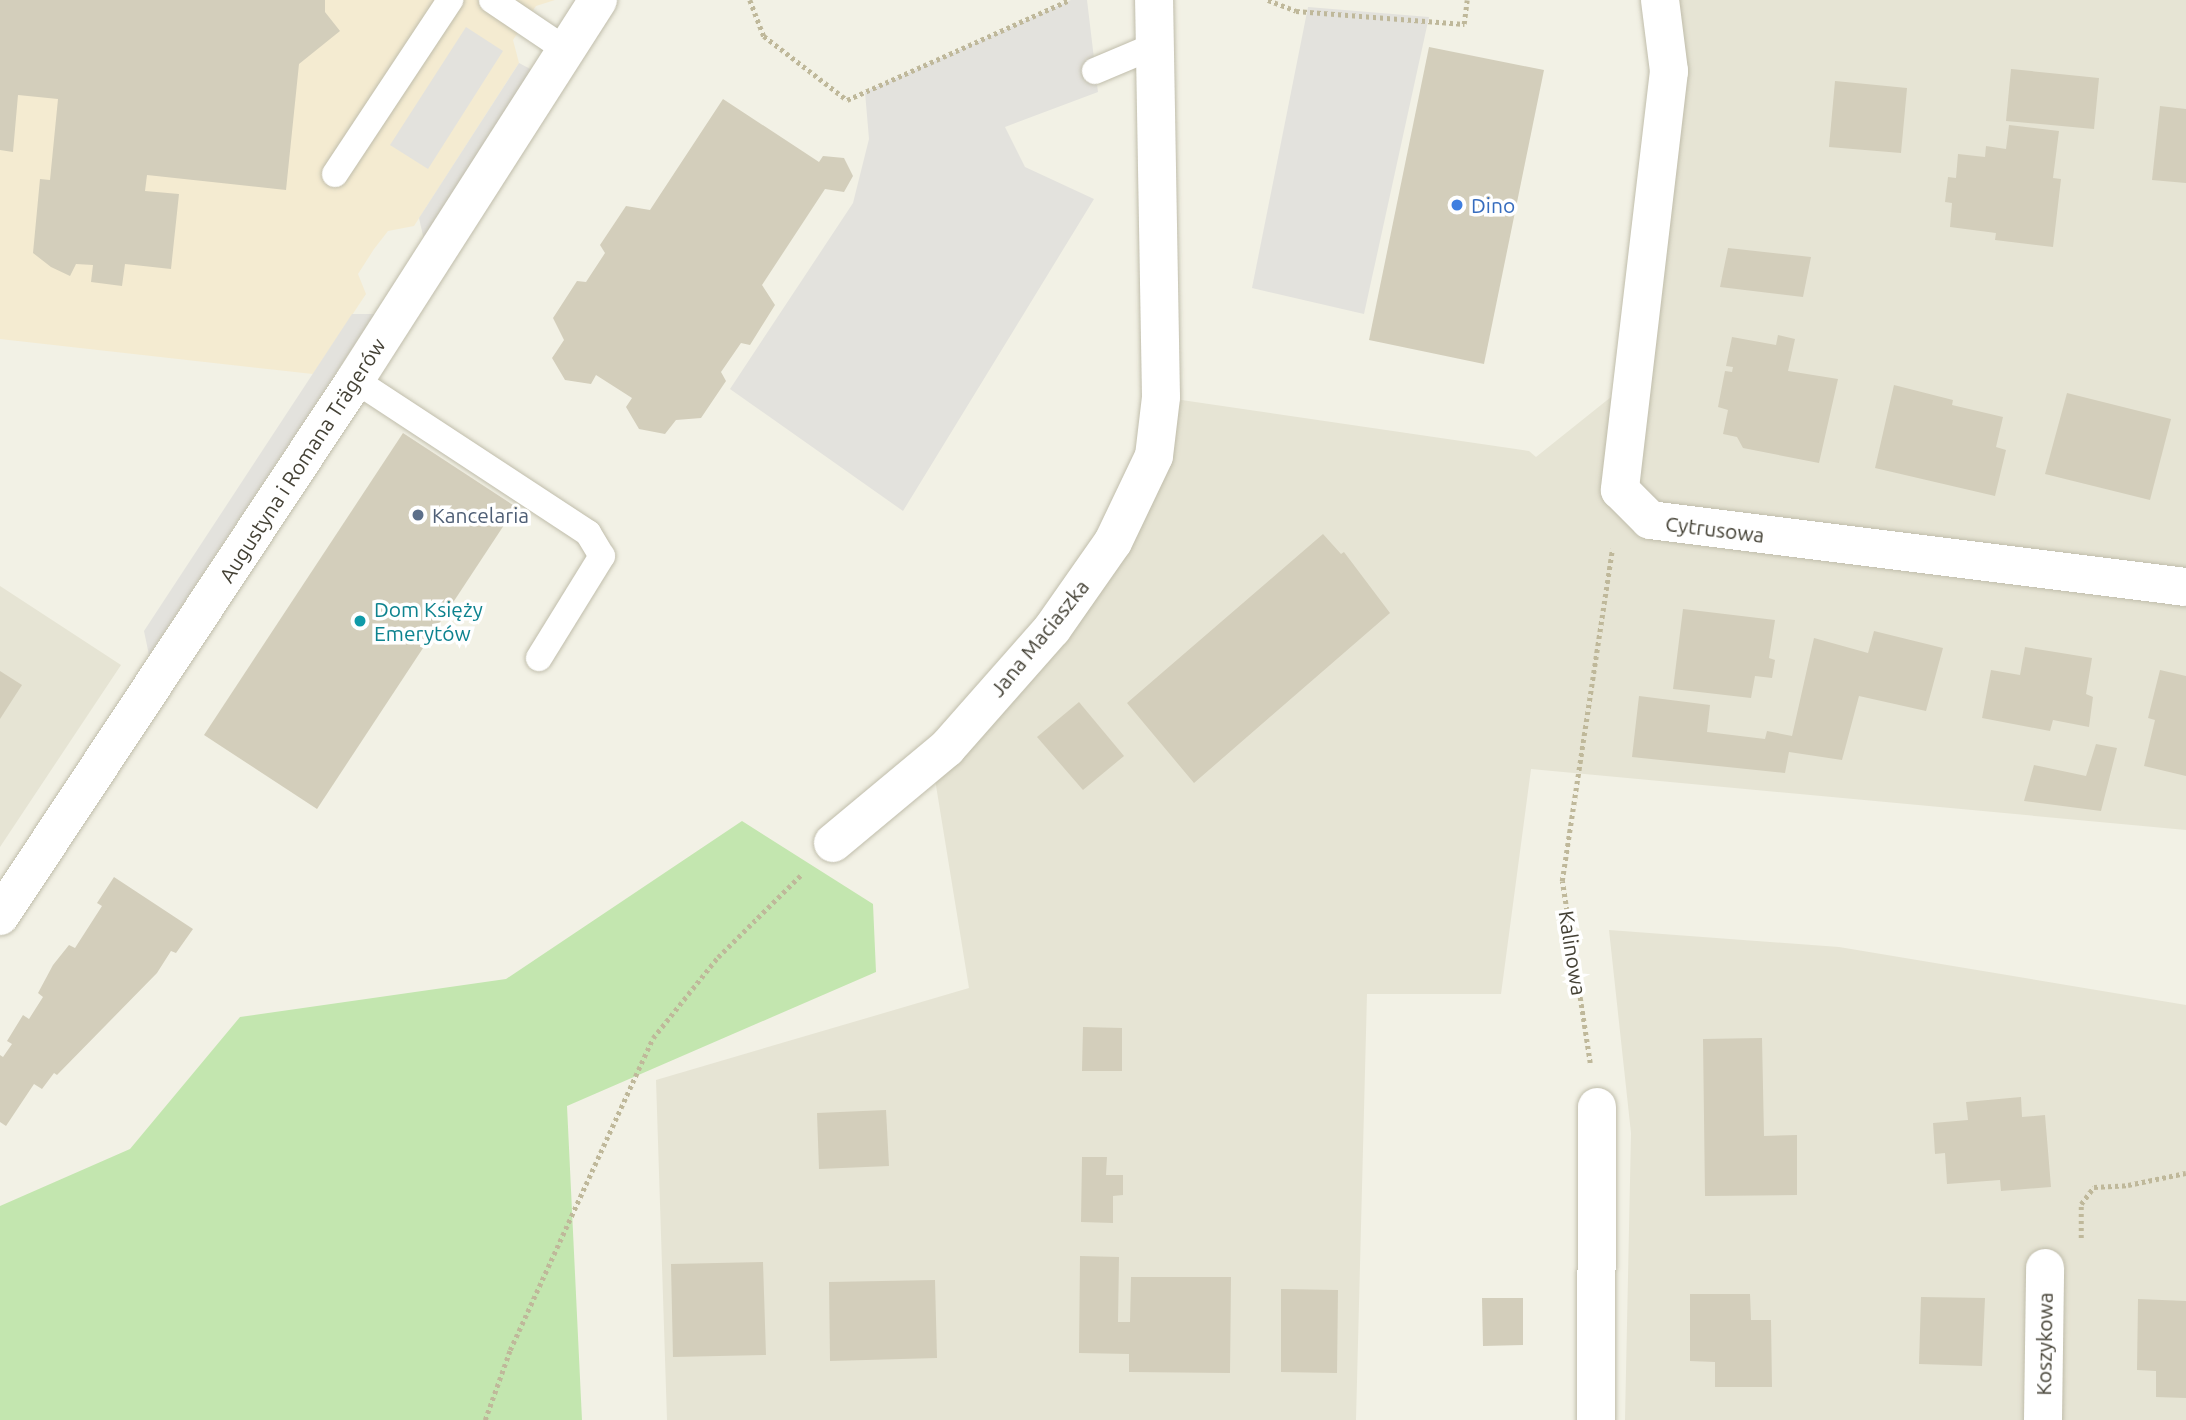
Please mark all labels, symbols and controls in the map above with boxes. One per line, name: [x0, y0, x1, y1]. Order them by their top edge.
place label: Dino: [1471, 192, 1515, 218]
marker: Dino: [1449, 197, 1465, 213]
street label: Augustyna i Romana Trägerów: [213, 333, 391, 587]
place label: Kancelaria: [432, 502, 529, 528]
marker: Kancelaria: [410, 507, 426, 523]
street label: Cytrusowa: [1664, 510, 1766, 548]
street label: Jana Maciaszka: [984, 574, 1094, 702]
place label: Dom Księży Emerytów: [374, 596, 483, 646]
marker: Dom Księży Emerytów: [352, 613, 368, 629]
street label: Kalinowa: [1554, 909, 1592, 997]
street label: Koszykowa: [2031, 1292, 2057, 1396]

